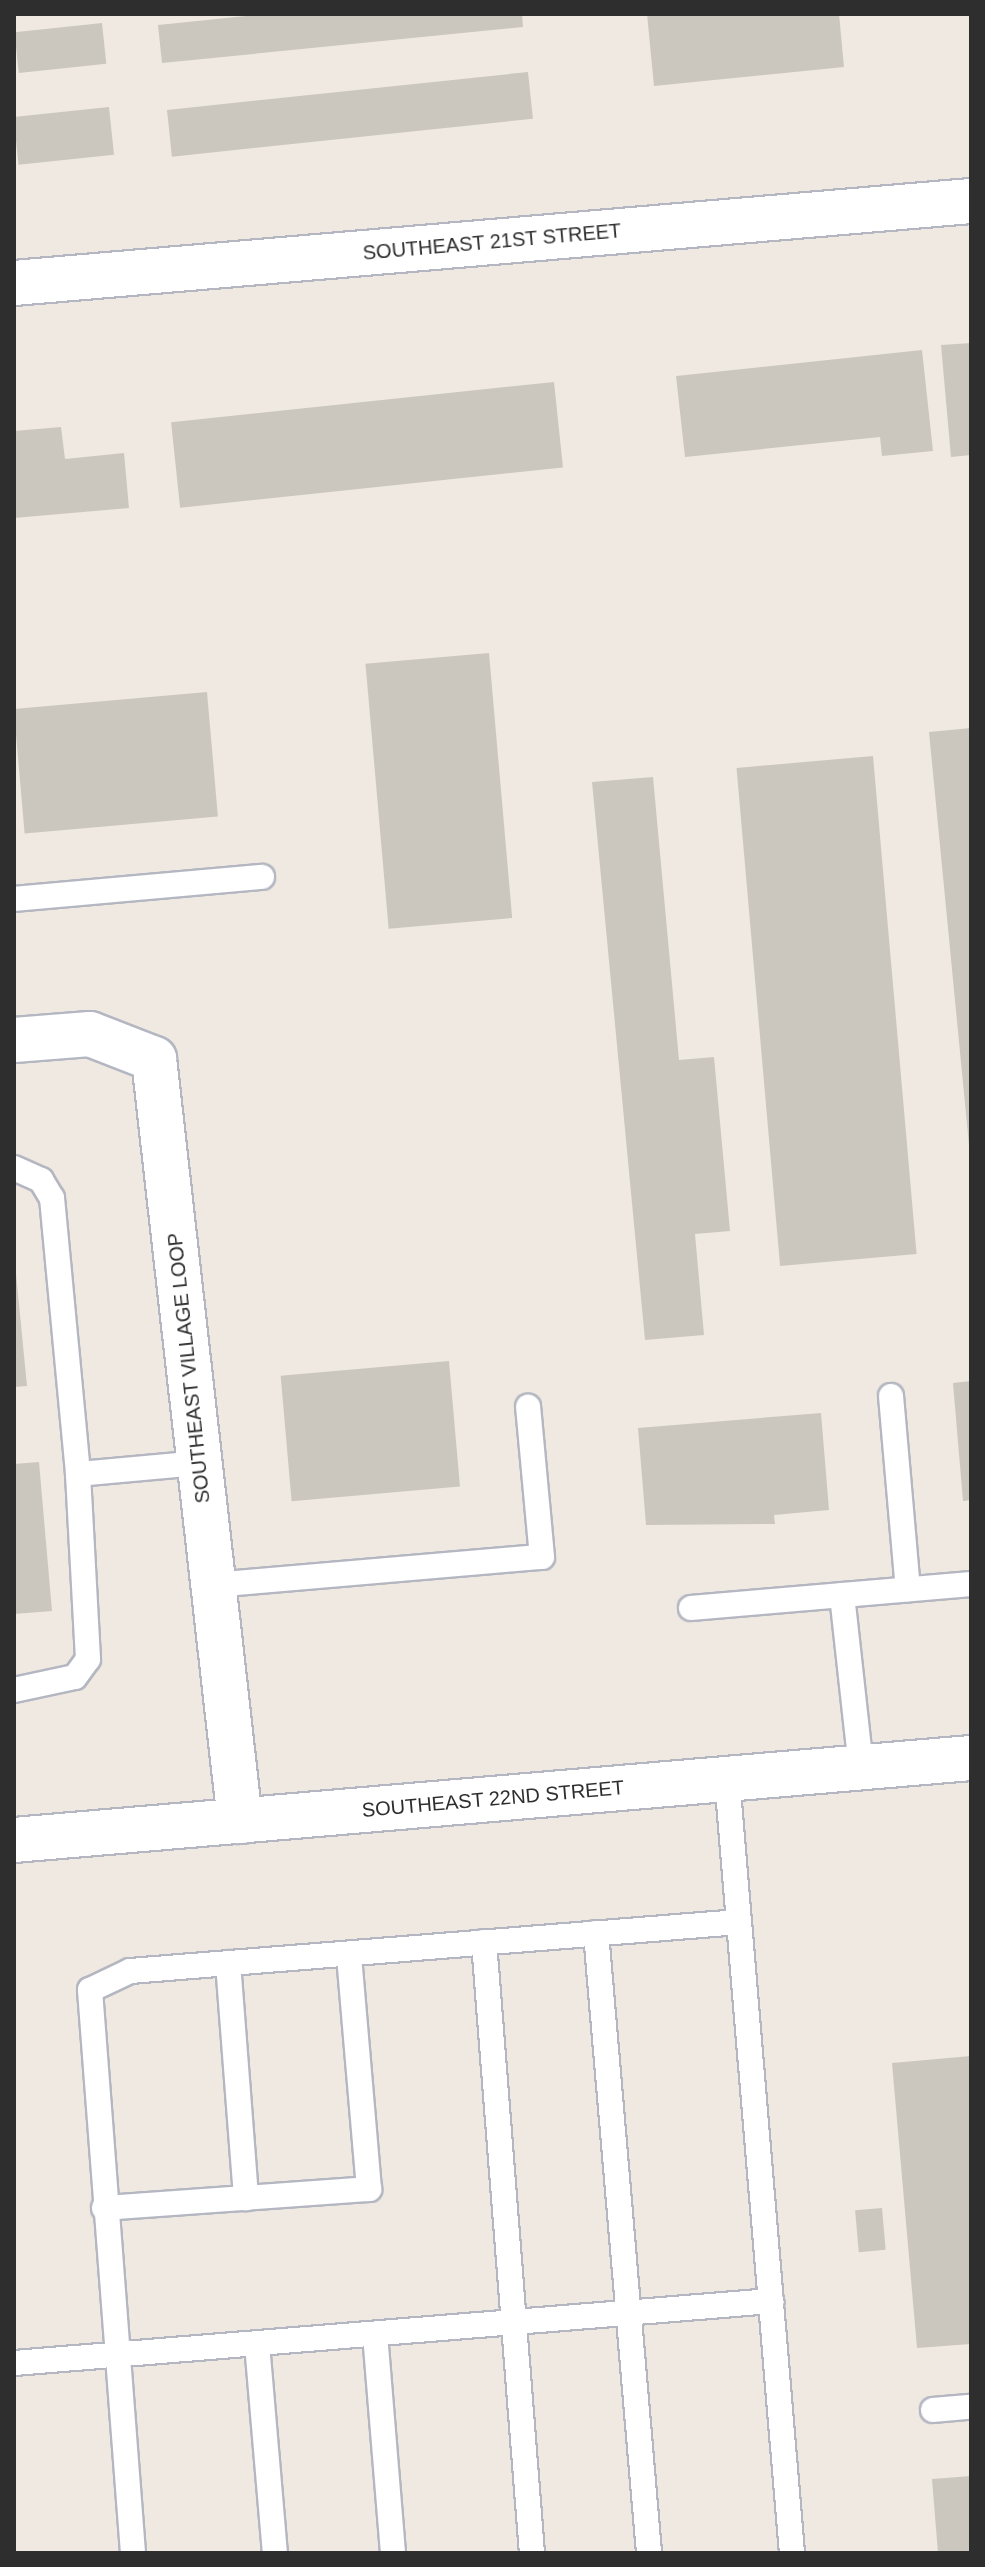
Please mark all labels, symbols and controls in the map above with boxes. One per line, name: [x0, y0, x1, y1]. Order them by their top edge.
street label: SOUTHEAST 21ST STREET: [361, 219, 623, 265]
street label: SOUTHEAST VILLAGE LOOP: [163, 1231, 215, 1505]
street label: SOUTHEAST 22ND STREET: [361, 1776, 625, 1822]

